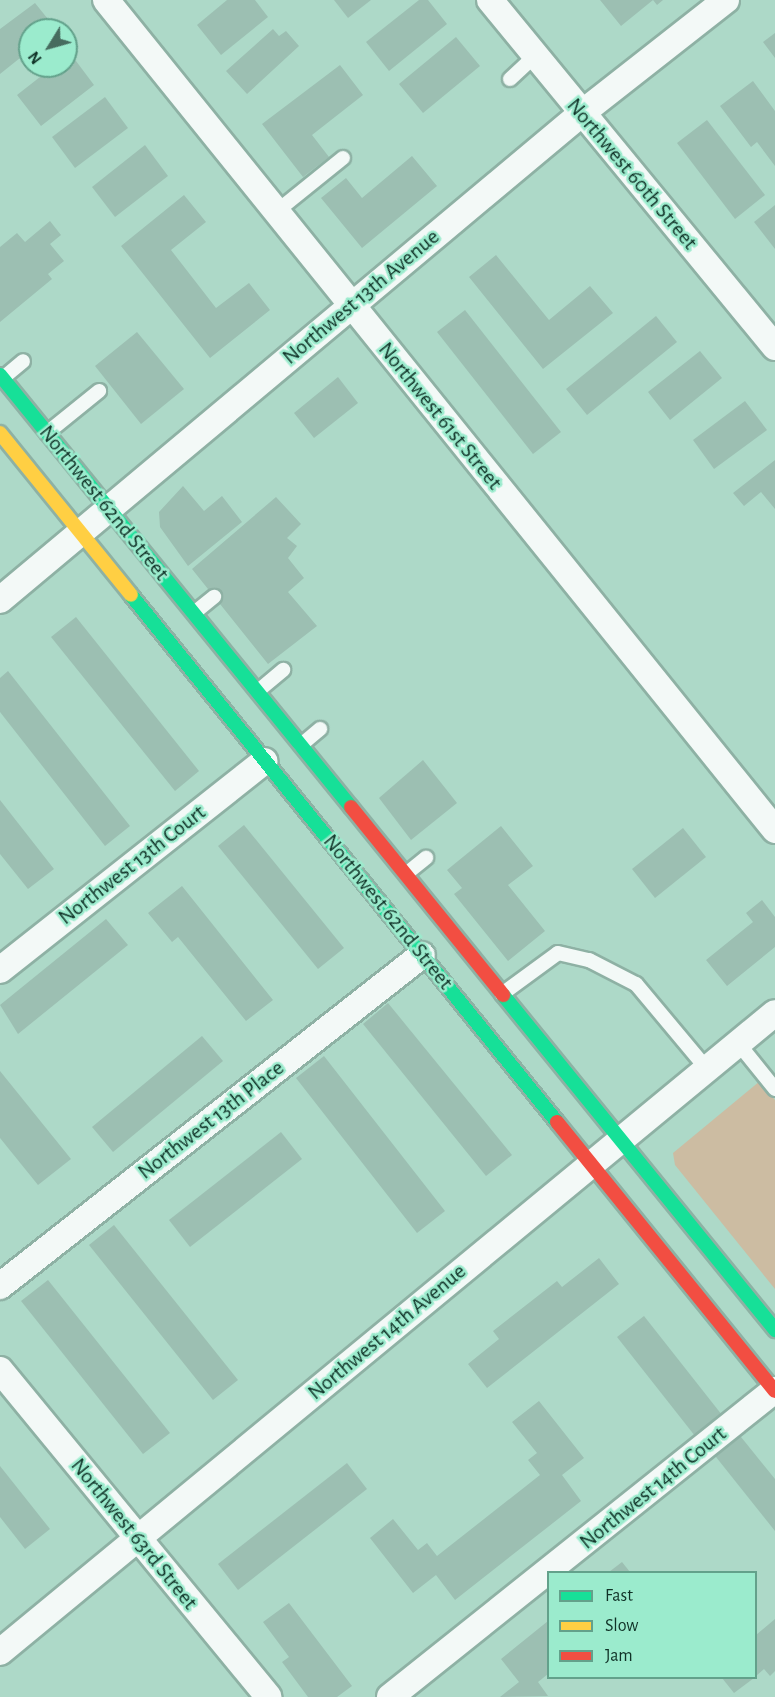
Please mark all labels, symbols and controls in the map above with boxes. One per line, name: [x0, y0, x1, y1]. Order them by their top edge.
north arrow: [18, 18, 78, 78]
text: N: [25, 48, 45, 67]
street label: Northwest 60th Street: [561, 93, 703, 255]
street label: Northwest 13th Avenue: [277, 224, 445, 370]
street label: Northwest 61st Street: [372, 337, 508, 495]
street label: Northwest 62nd Street: [33, 420, 175, 586]
street label: Northwest 13th Court: [53, 799, 211, 931]
street label: Northwest 62nd Street: [317, 829, 459, 995]
street label: Northwest 13th Place: [133, 1055, 289, 1185]
street label: Northwest 14th Avenue: [303, 1258, 471, 1406]
street label: Northwest 14th Court: [574, 1421, 732, 1555]
street label: Northwest 63rd Street: [65, 1453, 203, 1615]
legend: [547, 1571, 757, 1679]
text: Fast: [605, 1587, 633, 1605]
text: Slow: [605, 1617, 638, 1635]
text: Jam: [605, 1647, 633, 1665]

